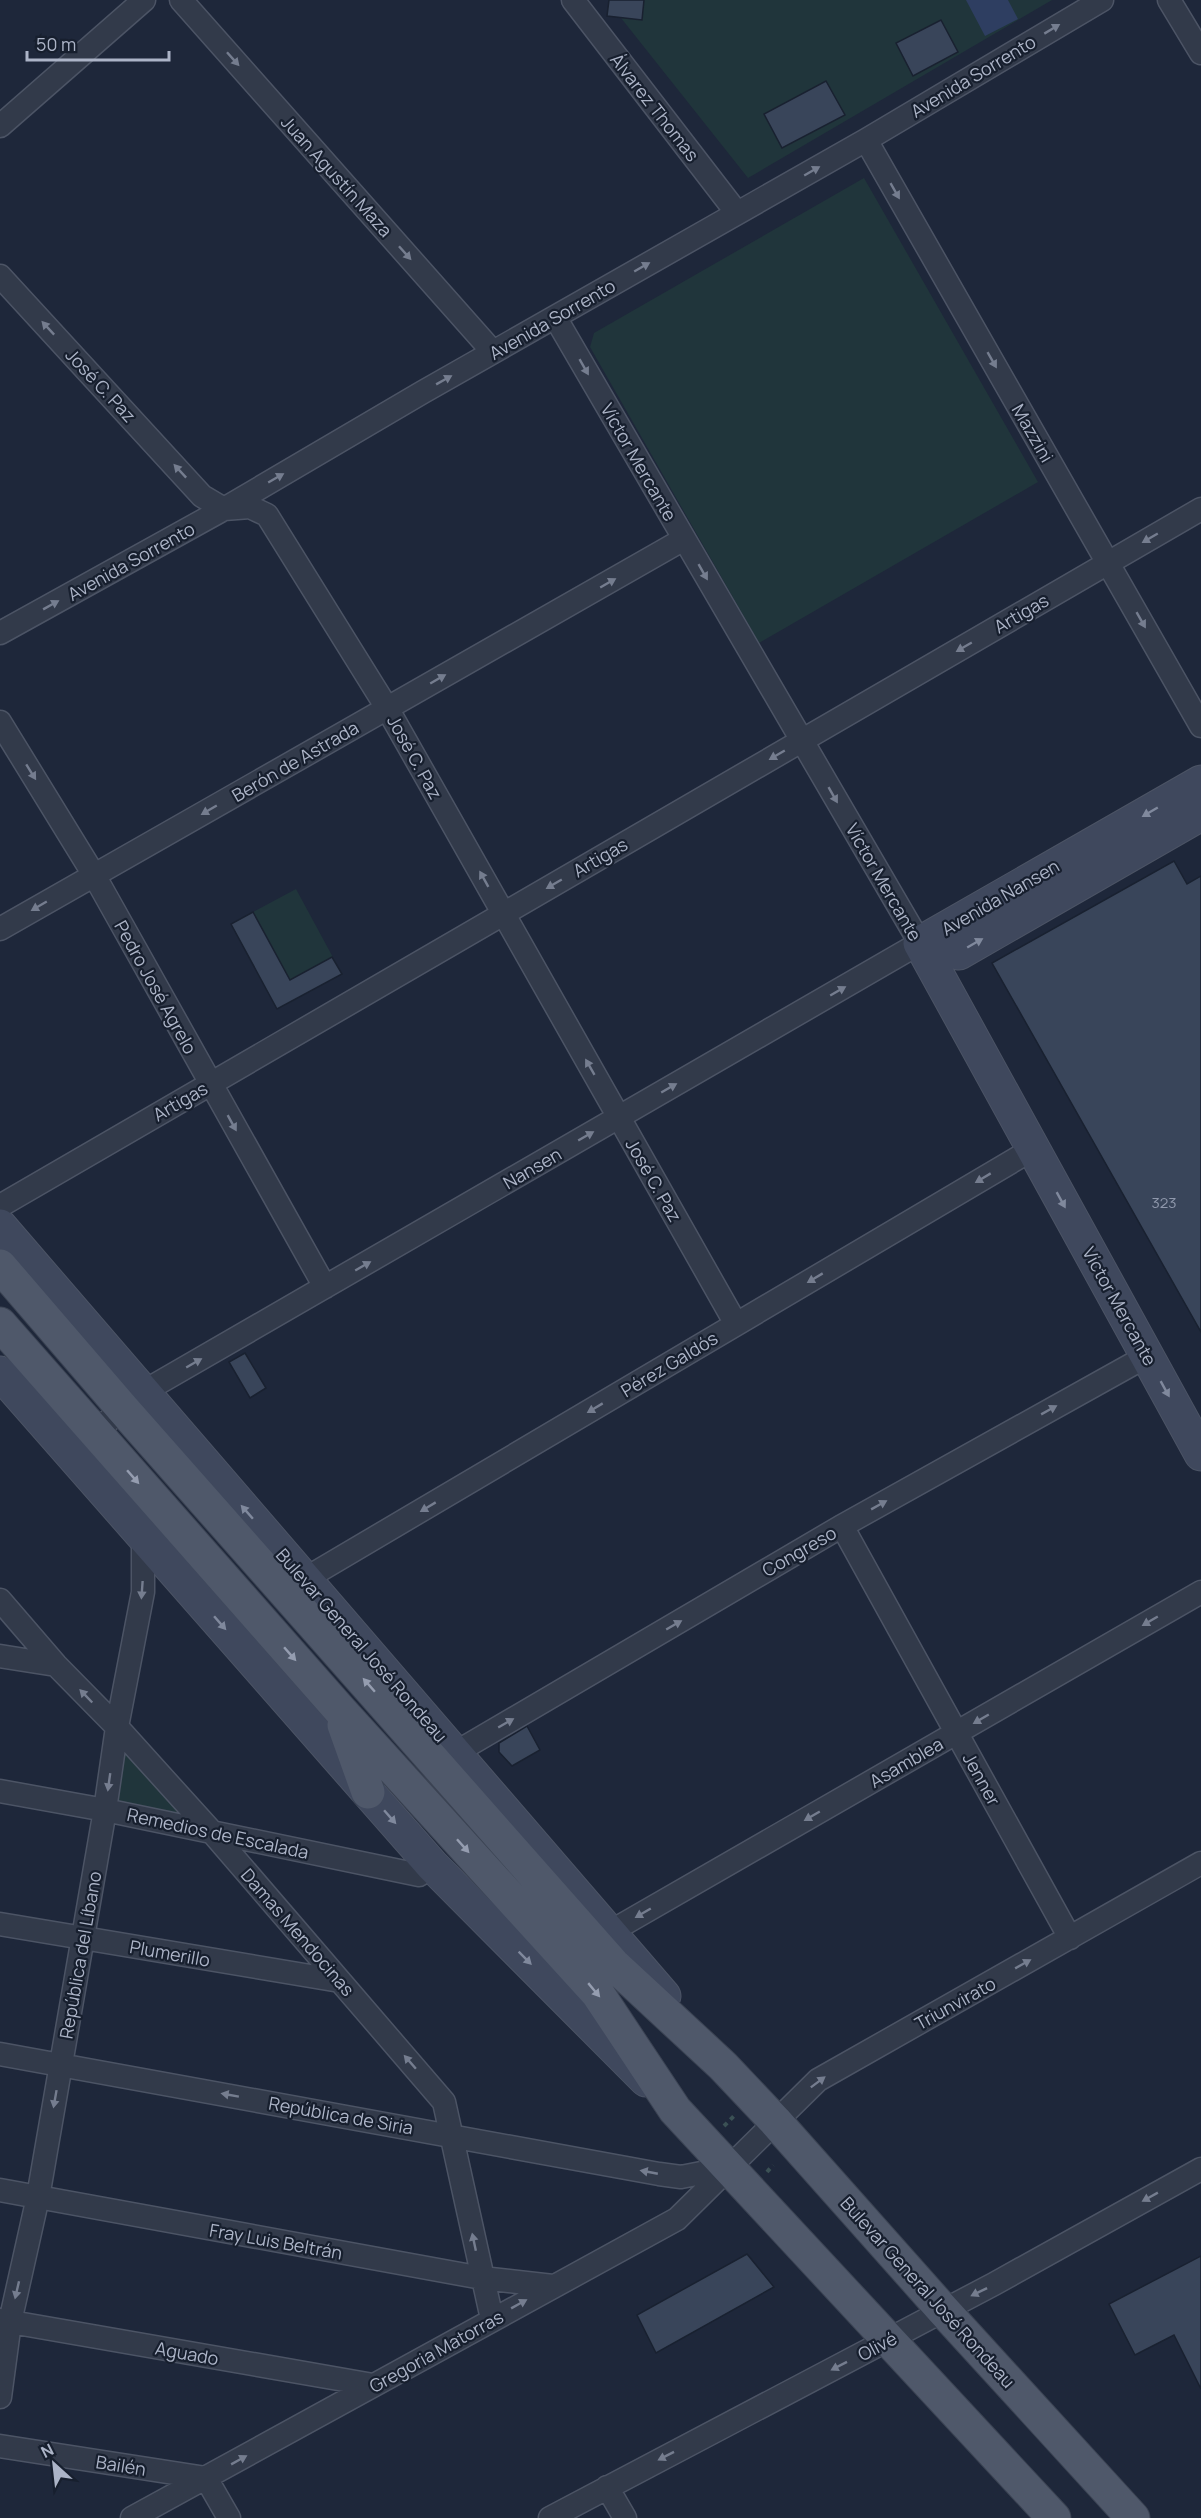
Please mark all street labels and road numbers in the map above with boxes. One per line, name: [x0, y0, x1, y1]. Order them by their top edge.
street label: Avenida Sorrento: [906, 29, 1040, 123]
street label: Álvarez Thomas: [605, 48, 705, 166]
street label: Juan Agustín Maza: [276, 110, 398, 242]
street label: Avenida Sorrento: [485, 273, 619, 365]
street label: José C. Paz: [61, 343, 141, 427]
street label: Víctor Mercante: [596, 399, 682, 525]
street label: Mazzini: [1007, 400, 1059, 466]
street label: Avenida Sorrento: [63, 516, 199, 606]
street label: Artigas: [989, 588, 1053, 638]
street label: José C. Paz: [382, 711, 448, 803]
street label: Berón de Astrada: [227, 715, 363, 807]
street label: Víctor Mercante: [841, 819, 927, 945]
street label: Artigas: [568, 832, 632, 882]
street label: Avenida Nansen: [937, 854, 1063, 940]
street label: Pedro José Agrelo: [109, 916, 203, 1058]
street label: Artigas: [148, 1076, 212, 1126]
street label: José C. Paz: [620, 1134, 688, 1226]
street label: Nansen: [499, 1142, 565, 1194]
street label: Víctor Mercante: [1077, 1242, 1163, 1370]
street label: Pérez Galdós: [616, 1326, 722, 1402]
street label: Congreso: [758, 1520, 840, 1582]
street label: Bulevar General José Rondeau: [271, 1543, 453, 1747]
street label: Asamblea: [865, 1731, 947, 1793]
street label: Jenner: [958, 1748, 1007, 1810]
street label: Remedios de Escalada: [125, 1802, 311, 1864]
street label: Damas Mendocinas: [236, 1863, 360, 2001]
street label: República del Líbano: [53, 1869, 107, 2041]
street label: Plumerillo: [128, 1934, 212, 1972]
street label: Triunvirato: [910, 1971, 1000, 2035]
street label: República de Siria: [267, 2090, 415, 2140]
street label: Bulevar General José Rondeau: [836, 2191, 1020, 2393]
street label: Fray Luis Beltrán: [208, 2217, 344, 2265]
street label: Gregoria Matorras: [365, 2304, 507, 2398]
street label: Olivé: [853, 2326, 901, 2366]
street label: Aguado: [153, 2336, 221, 2370]
street label: Bailén: [94, 2449, 148, 2481]

